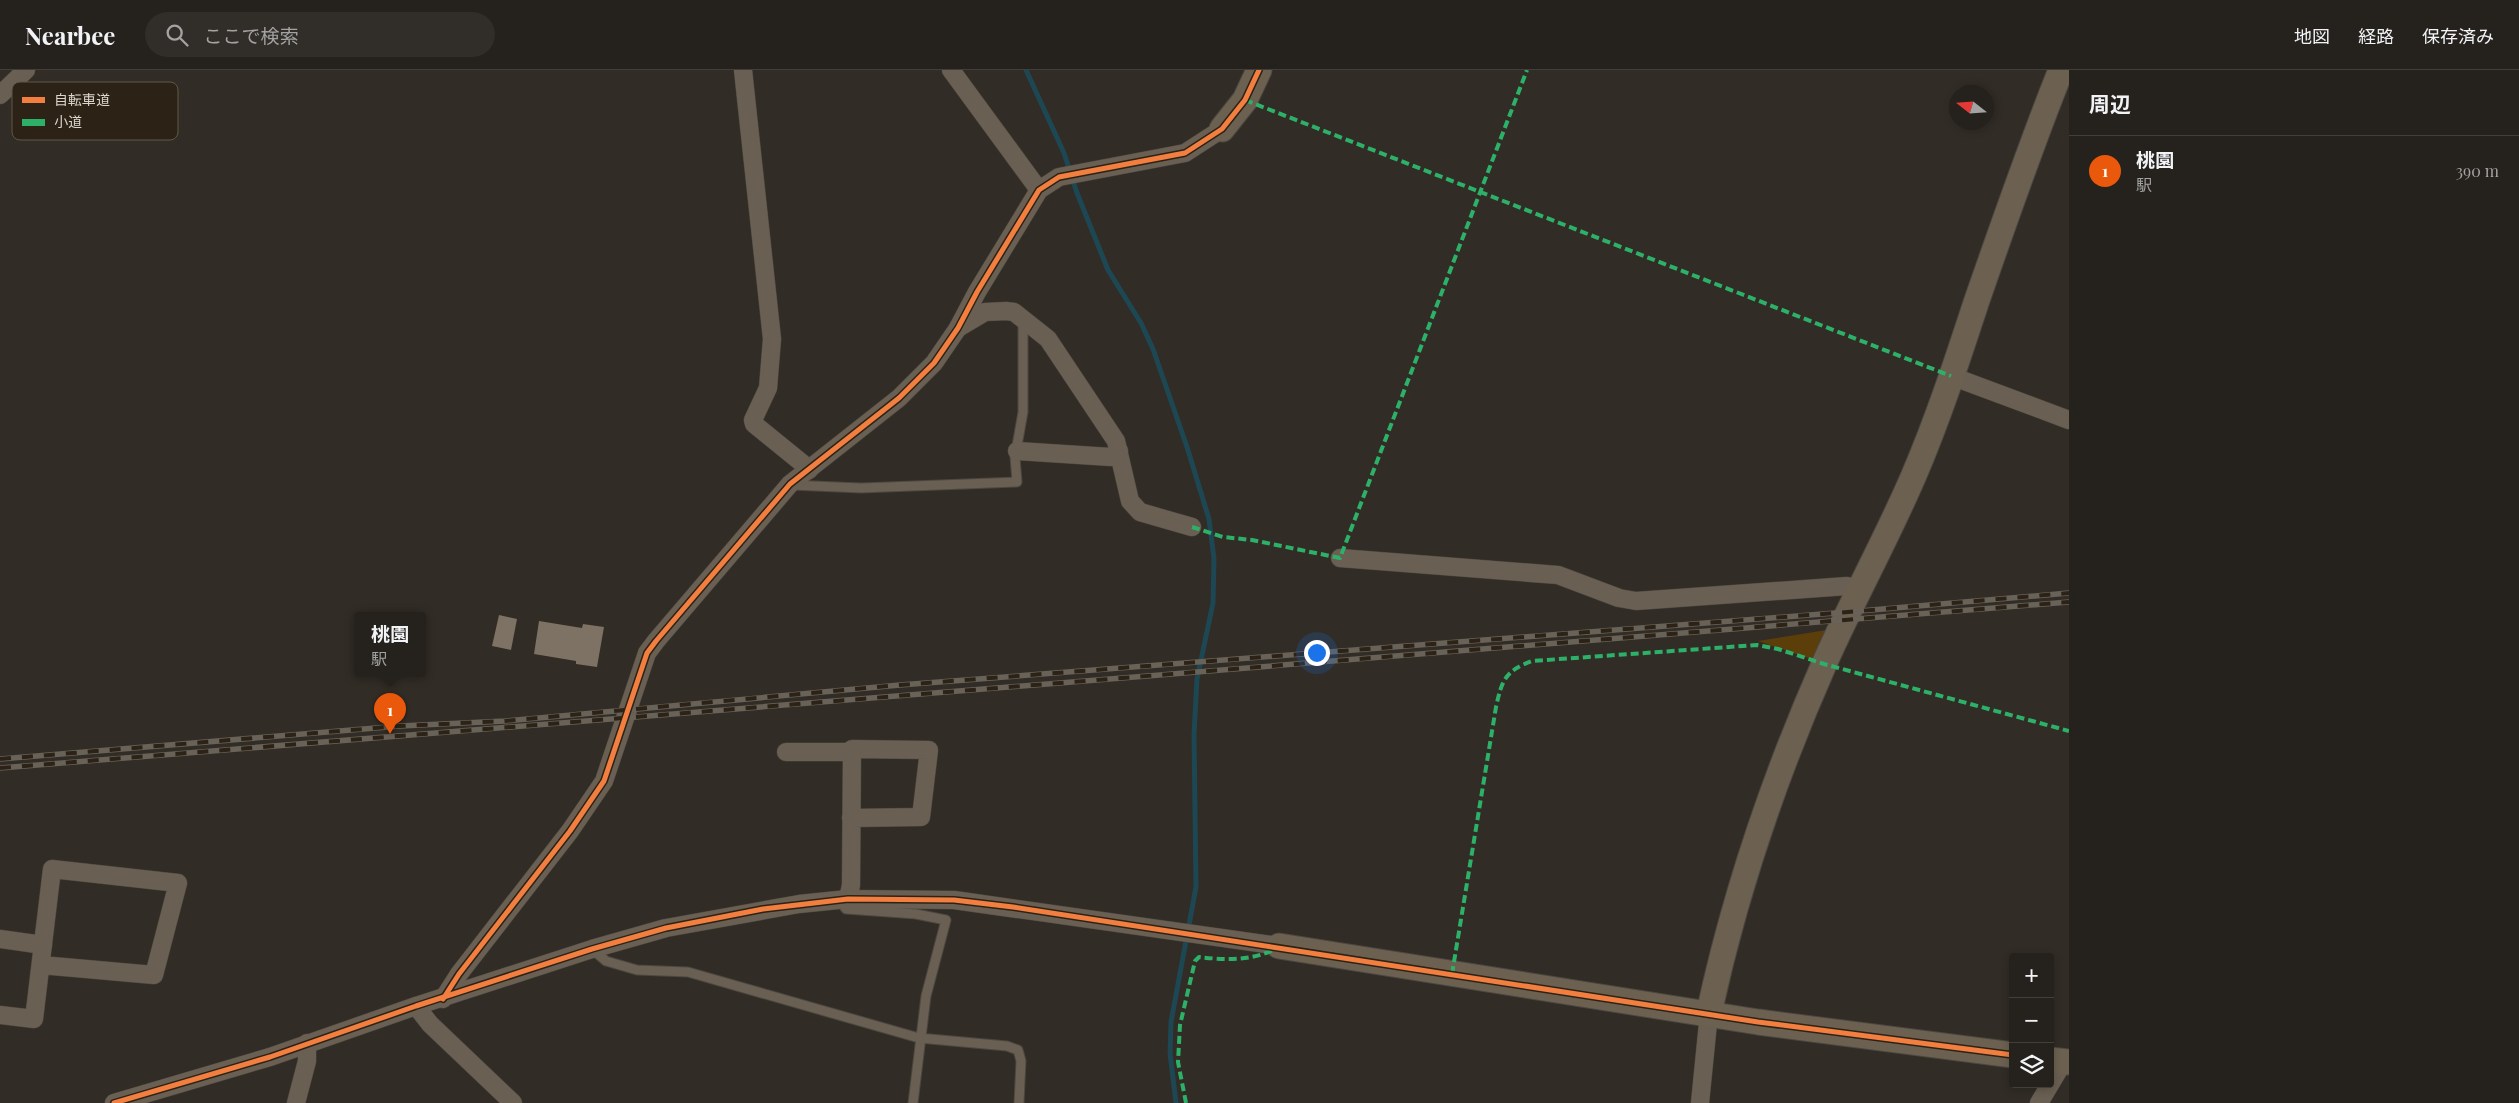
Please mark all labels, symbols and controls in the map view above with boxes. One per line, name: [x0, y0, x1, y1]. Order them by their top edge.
search box: [145, 12, 495, 57]
text: Nearbee: [25, 19, 115, 51]
icon: search: [163, 21, 191, 49]
text: ここで検索: [203, 22, 298, 48]
text: 地図: [2294, 24, 2330, 48]
text: 経路: [2358, 24, 2394, 48]
text: 保存済み: [2422, 24, 2494, 48]
legend: [12, 82, 178, 140]
north arrow: [1949, 85, 1994, 130]
text: 周辺: [2089, 89, 2131, 117]
text: 自転車道: [54, 90, 110, 109]
text: 小道: [54, 112, 82, 131]
text: 桃園: [2136, 146, 2174, 172]
text: 1: [2102, 160, 2108, 181]
text: 390 m: [2456, 160, 2499, 181]
text: 駅: [2136, 174, 2152, 195]
popup: [354, 612, 426, 677]
text: 桃園: [371, 620, 409, 646]
your location: [1304, 640, 1330, 666]
text: 駅: [371, 648, 387, 669]
pin: 1: [374, 693, 406, 734]
map controls: [2009, 953, 2054, 1088]
button: +: [2009, 953, 2054, 998]
button: −: [2009, 998, 2054, 1043]
button: layers: [2009, 1043, 2054, 1088]

